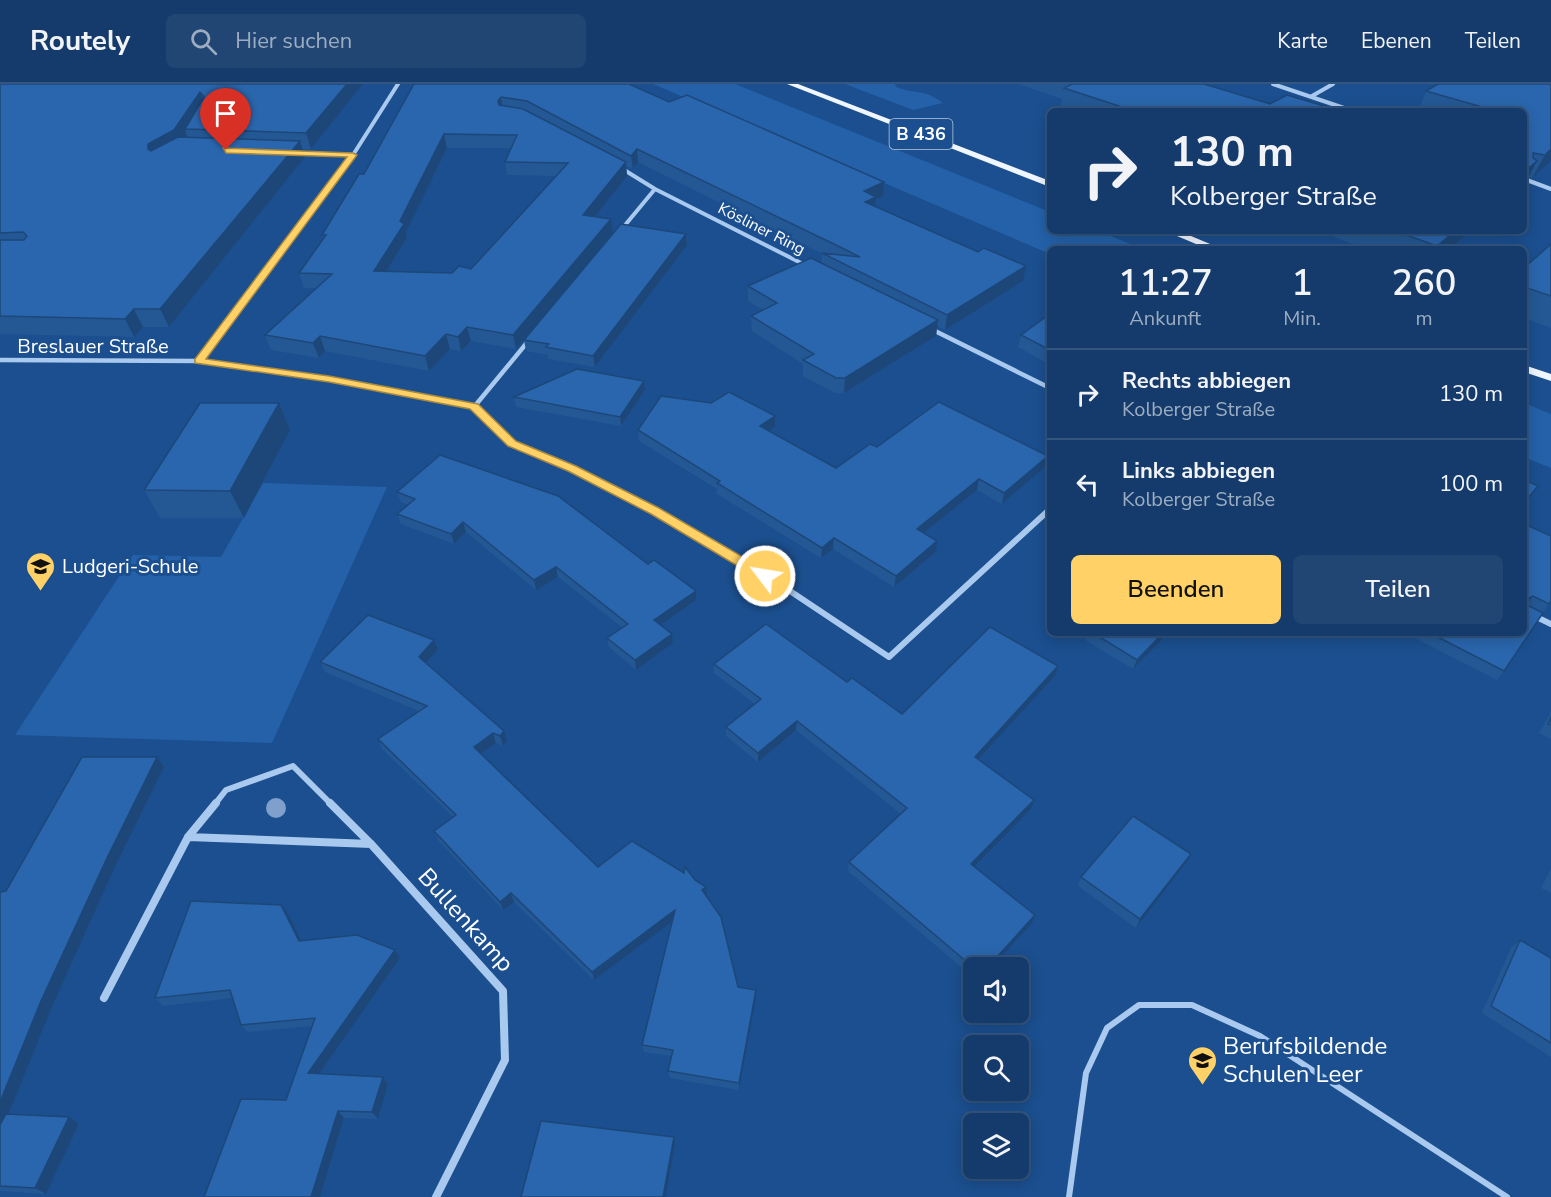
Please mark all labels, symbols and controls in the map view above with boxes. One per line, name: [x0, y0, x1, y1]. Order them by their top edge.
search box: [166, 14, 586, 68]
text: Routely: [30, 22, 130, 60]
icon: search: [187, 25, 220, 58]
text: Hier suchen: [235, 26, 352, 56]
text: Karte: [1277, 27, 1328, 55]
text: Ebenen: [1361, 27, 1432, 55]
text: Teilen: [1465, 27, 1521, 55]
pin: [200, 88, 251, 150]
icon: arrive: [209, 97, 242, 130]
road number: B 436: [890, 119, 952, 149]
text: 130 m: [1170, 124, 1294, 181]
icon: right: [1071, 132, 1149, 210]
text: Kolberger Straße: [1170, 178, 1377, 215]
street label: Kösliner Ring: [714, 197, 809, 260]
text: 11:27: [1118, 259, 1213, 308]
text: 1: [1291, 259, 1313, 308]
text: 260: [1392, 259, 1456, 308]
text: Ankunft: [1129, 305, 1201, 332]
text: Min.: [1283, 305, 1321, 332]
text: m: [1415, 305, 1433, 332]
street label: Breslauer Straße: [17, 333, 169, 360]
text: Rechts abbiegen: [1122, 366, 1291, 396]
icon: right: [1071, 378, 1104, 411]
text: 130 m: [1439, 379, 1503, 409]
text: Kolberger Straße: [1122, 396, 1275, 423]
text: Links abbiegen: [1122, 456, 1275, 486]
icon: left: [1071, 468, 1104, 501]
text: 100 m: [1439, 469, 1503, 499]
text: Kolberger Straße: [1122, 486, 1275, 513]
position arrow: [733, 544, 797, 608]
school or university icon: Ludgeri-Schule: [25, 550, 57, 592]
place label: Ludgeri-Schule: [62, 553, 198, 580]
button: Beenden: [1071, 555, 1281, 624]
button: Teilen: [1293, 555, 1503, 624]
street label: Bullenkamp: [411, 861, 521, 979]
map controls: [963, 957, 1029, 1179]
button: sound: [963, 957, 1029, 1023]
place label: Berufsbildende Schulen Leer: [1223, 1030, 1387, 1090]
button: search: [963, 1035, 1029, 1101]
school or university icon: Berufsbildende Schulen Leer: [1186, 1044, 1218, 1086]
button: layers: [963, 1113, 1029, 1179]

